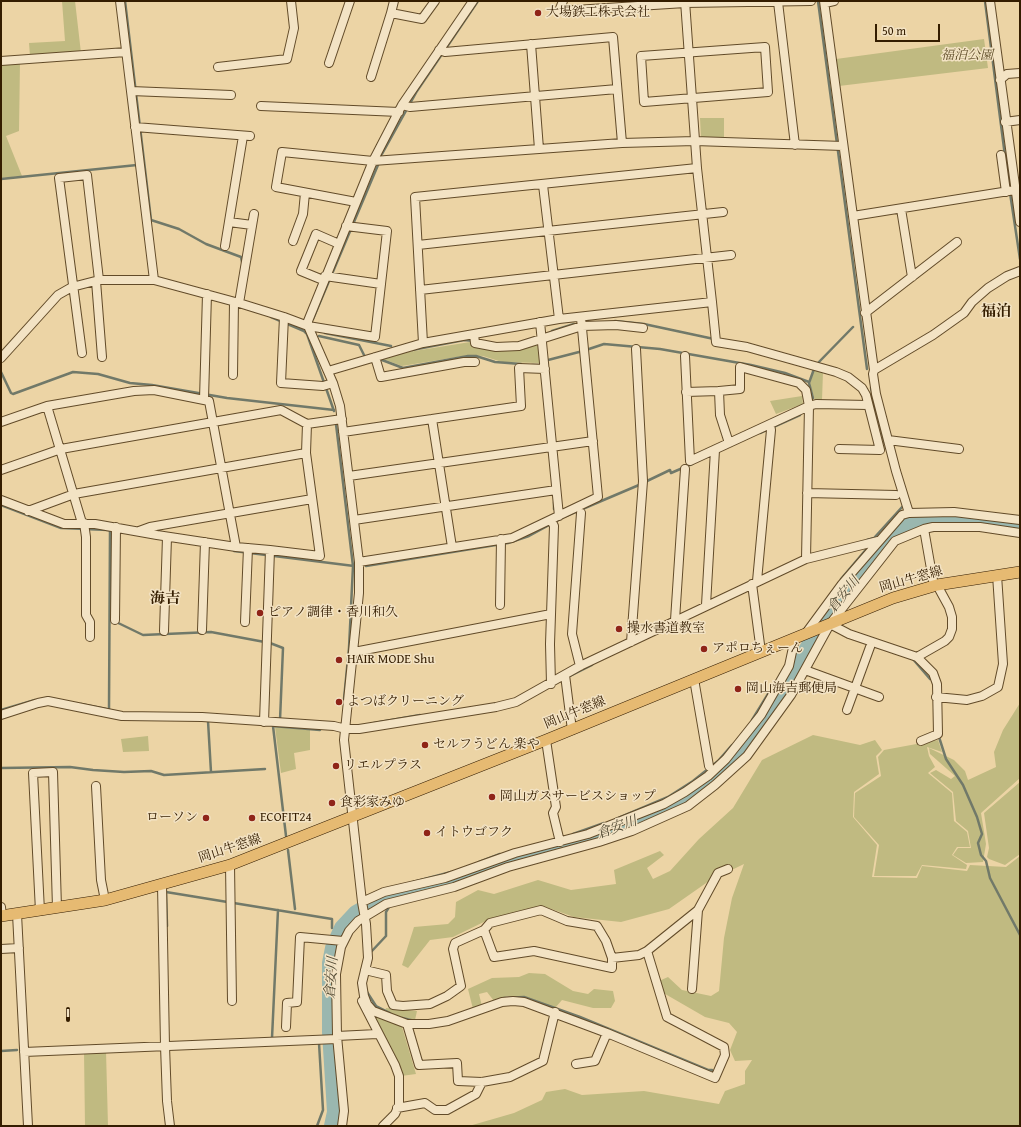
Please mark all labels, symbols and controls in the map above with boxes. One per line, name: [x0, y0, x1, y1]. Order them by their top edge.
place label: 大場鉄工株式会社: [546, 5, 650, 21]
marker: 大場鉄工株式会社: [533, 8, 543, 18]
scale bar: [877, 16, 942, 42]
text: 50 m: [882, 22, 906, 39]
park label: 福泊公園: [941, 48, 993, 64]
district label: 福泊: [981, 303, 1011, 321]
street label: 岡山牛窓線: [878, 564, 944, 596]
water label: 倉安川: [824, 573, 864, 617]
district label: 海吉: [150, 590, 180, 608]
place label: ピアノ調律・香川和久: [268, 605, 398, 621]
marker: ピアノ調律・香川和久: [255, 608, 265, 618]
place label: 操水書道教室: [627, 621, 705, 637]
marker: 操水書道教室: [614, 624, 624, 634]
place label: アポロちぇーん: [712, 641, 803, 657]
marker: アポロちぇーん: [699, 644, 709, 654]
place label: HAIR MODE Shu: [347, 652, 434, 668]
marker: HAIR MODE Shu: [334, 655, 344, 665]
place label: 岡山海吉郵便局: [746, 681, 837, 697]
marker: 岡山海吉郵便局: [733, 684, 743, 694]
place label: よつばクリーニング: [347, 694, 464, 710]
street label: 岡山牛窓線: [542, 694, 608, 732]
marker: よつばクリーニング: [334, 697, 344, 707]
place label: セルフうどん 楽や: [433, 737, 540, 753]
marker: セルフうどん 楽や: [420, 740, 430, 750]
place label: リエルプラス: [344, 758, 422, 774]
marker: リエルプラス: [331, 761, 341, 771]
place label: 岡山ガスサービスショップ: [500, 789, 656, 805]
marker: 岡山ガスサービスショップ: [487, 792, 497, 802]
place label: 食彩家みゆ: [340, 795, 405, 811]
marker: 食彩家みゆ: [327, 798, 337, 808]
place label: ローソン: [146, 810, 198, 826]
place label: ECOFIT24: [260, 810, 312, 826]
marker: ローソン: [201, 813, 211, 823]
marker: ECOFIT24: [247, 813, 257, 823]
water label: 倉安川: [594, 813, 640, 843]
place label: イトウゴフク: [435, 825, 513, 841]
marker: イトウゴフク: [422, 828, 432, 838]
street label: 岡山牛窓線: [197, 832, 263, 866]
water label: 倉安川: [322, 956, 342, 1000]

